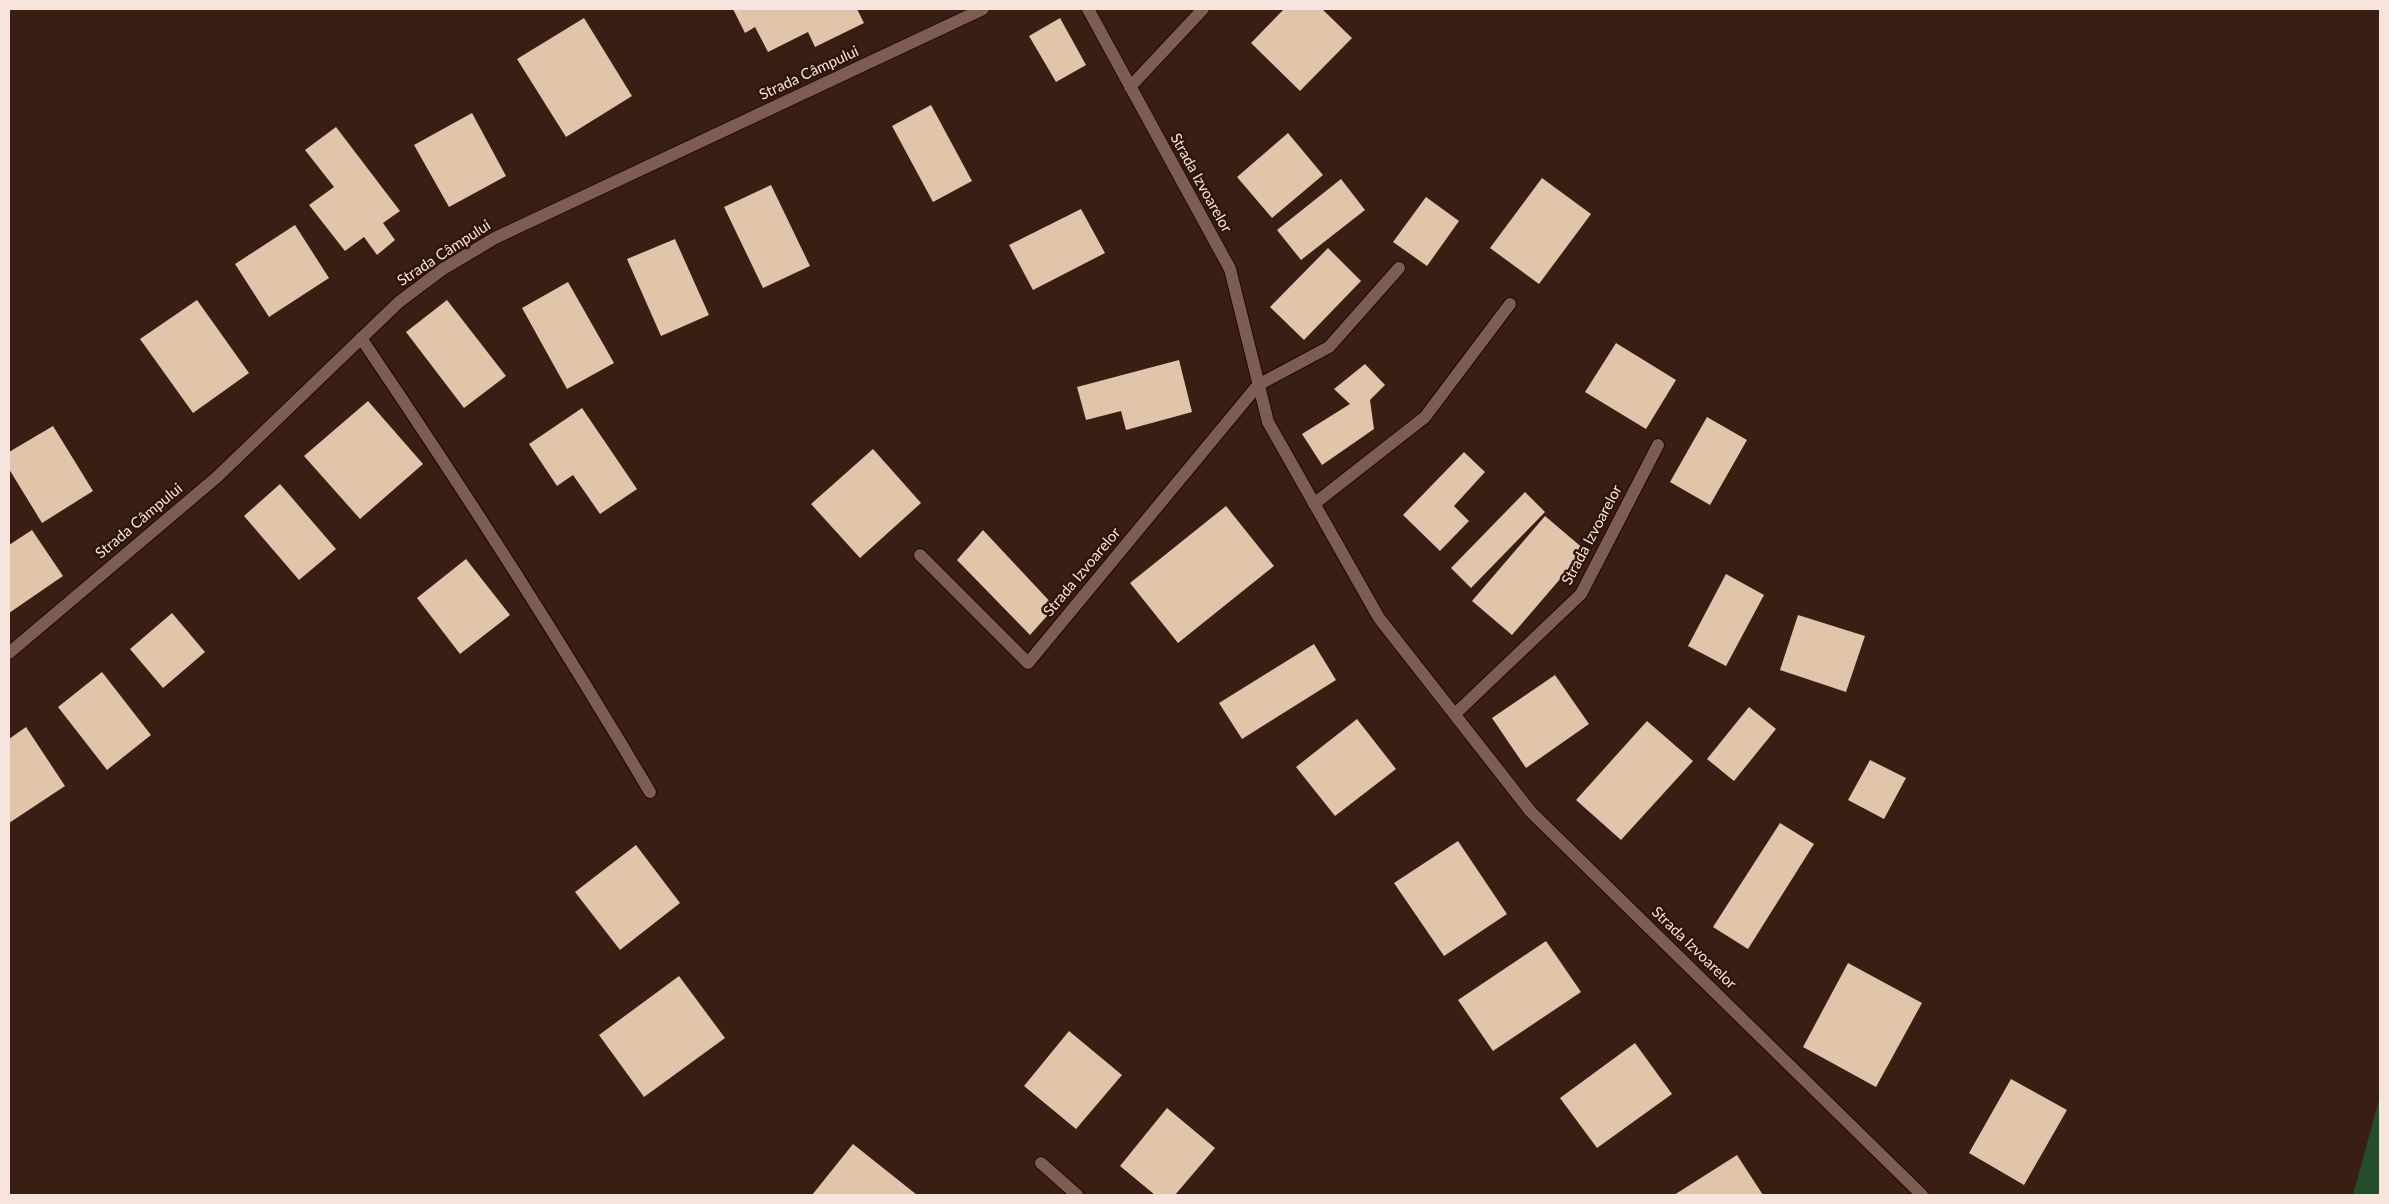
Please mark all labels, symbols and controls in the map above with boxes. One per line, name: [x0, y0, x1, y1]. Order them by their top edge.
street label: Strada Câmpului: [756, 42, 862, 104]
street label: Strada Izvoarelor: [1166, 130, 1236, 236]
street label: Strada Câmpului: [394, 216, 494, 290]
street label: Strada Câmpului: [92, 479, 186, 563]
street label: Strada Izvoarelor: [1558, 482, 1626, 588]
street label: Strada Izvoarelor: [1040, 524, 1124, 620]
street label: Strada Izvoarelor: [1648, 903, 1740, 993]

